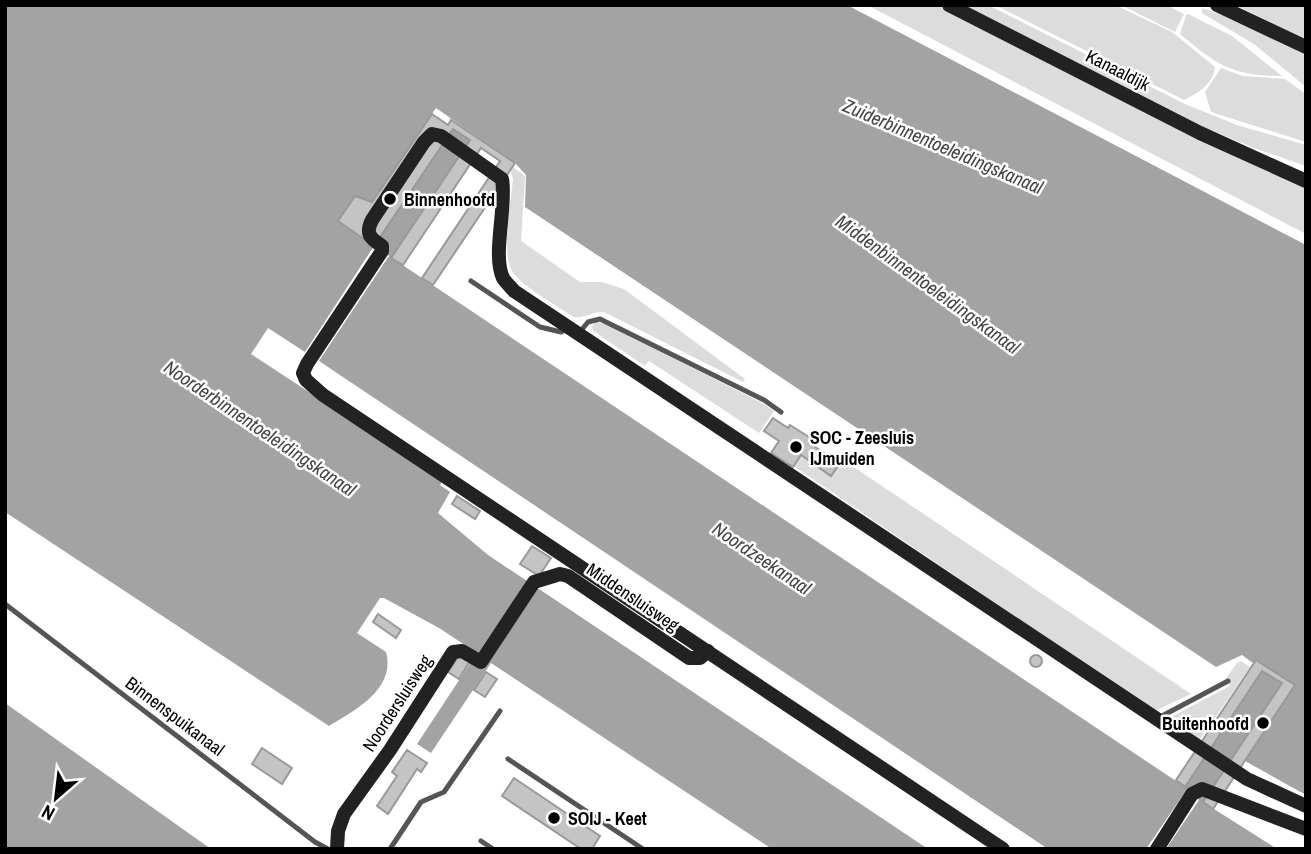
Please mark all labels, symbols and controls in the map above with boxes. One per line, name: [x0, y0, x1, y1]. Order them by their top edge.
street label: Kanaaldijk: [1082, 43, 1155, 97]
water label: Zuiderbinnentoeleidingskanaal: [838, 92, 1047, 200]
place label: Binnenhoofd: [404, 187, 495, 212]
marker: Binnenhoofd: [382, 191, 398, 207]
water label: Middenbinnentoeleidingskanaal: [831, 208, 1026, 360]
water label: Noorderbinnentoeleidingskanaal: [159, 354, 361, 502]
place label: SOC - Zeesluis IJmuiden: [810, 425, 914, 471]
marker: SOC - Zeesluis IJmuiden: [788, 439, 804, 455]
water label: Noordzeekanaal: [708, 516, 817, 601]
street label: Middensluisweg: [582, 557, 685, 638]
street label: Noordersluisweg: [356, 649, 438, 756]
street label: Binnenspuikanaal: [120, 670, 230, 762]
place label: Buitenhoofd: [1162, 711, 1249, 736]
marker: Buitenhoofd: [1255, 715, 1271, 731]
north arrow: [21, 763, 91, 833]
text: N: [37, 799, 59, 827]
place label: SOIJ - Keet: [568, 806, 647, 831]
marker: SOIJ - Keet: [546, 810, 562, 826]

